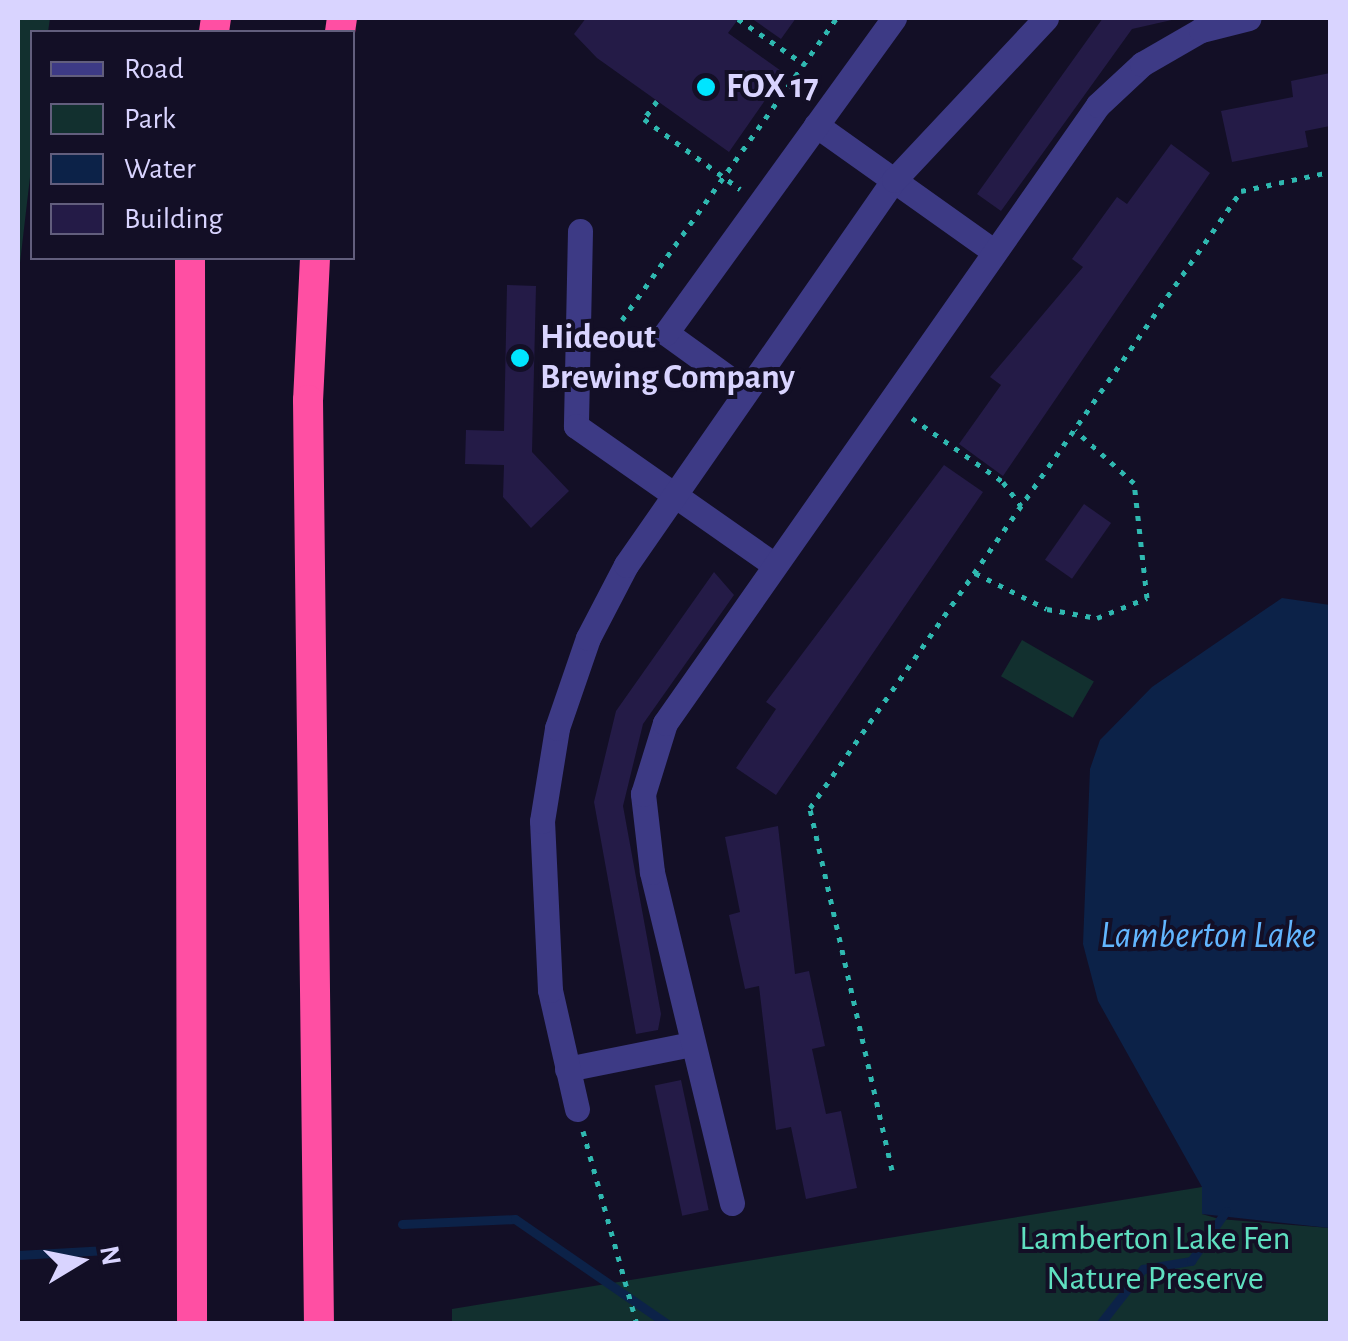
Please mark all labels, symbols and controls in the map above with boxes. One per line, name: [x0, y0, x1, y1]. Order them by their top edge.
legend: [30, 30, 355, 260]
text: Road: [124, 54, 184, 84]
place label: FOX 17: [726, 66, 819, 108]
marker: FOX 17: [695, 76, 717, 98]
text: Park: [124, 104, 176, 134]
text: Water: [124, 154, 196, 184]
text: Building: [124, 204, 223, 234]
place label: Hideout Brewing Company: [540, 317, 795, 399]
marker: Hideout Brewing Company: [509, 347, 531, 369]
water label: Lamberton Lake: [1100, 914, 1316, 960]
north arrow: [30, 1211, 130, 1311]
park label: Lamberton Lake Fen Nature Preserve: [1019, 1218, 1291, 1300]
text: N: [94, 1244, 125, 1268]

